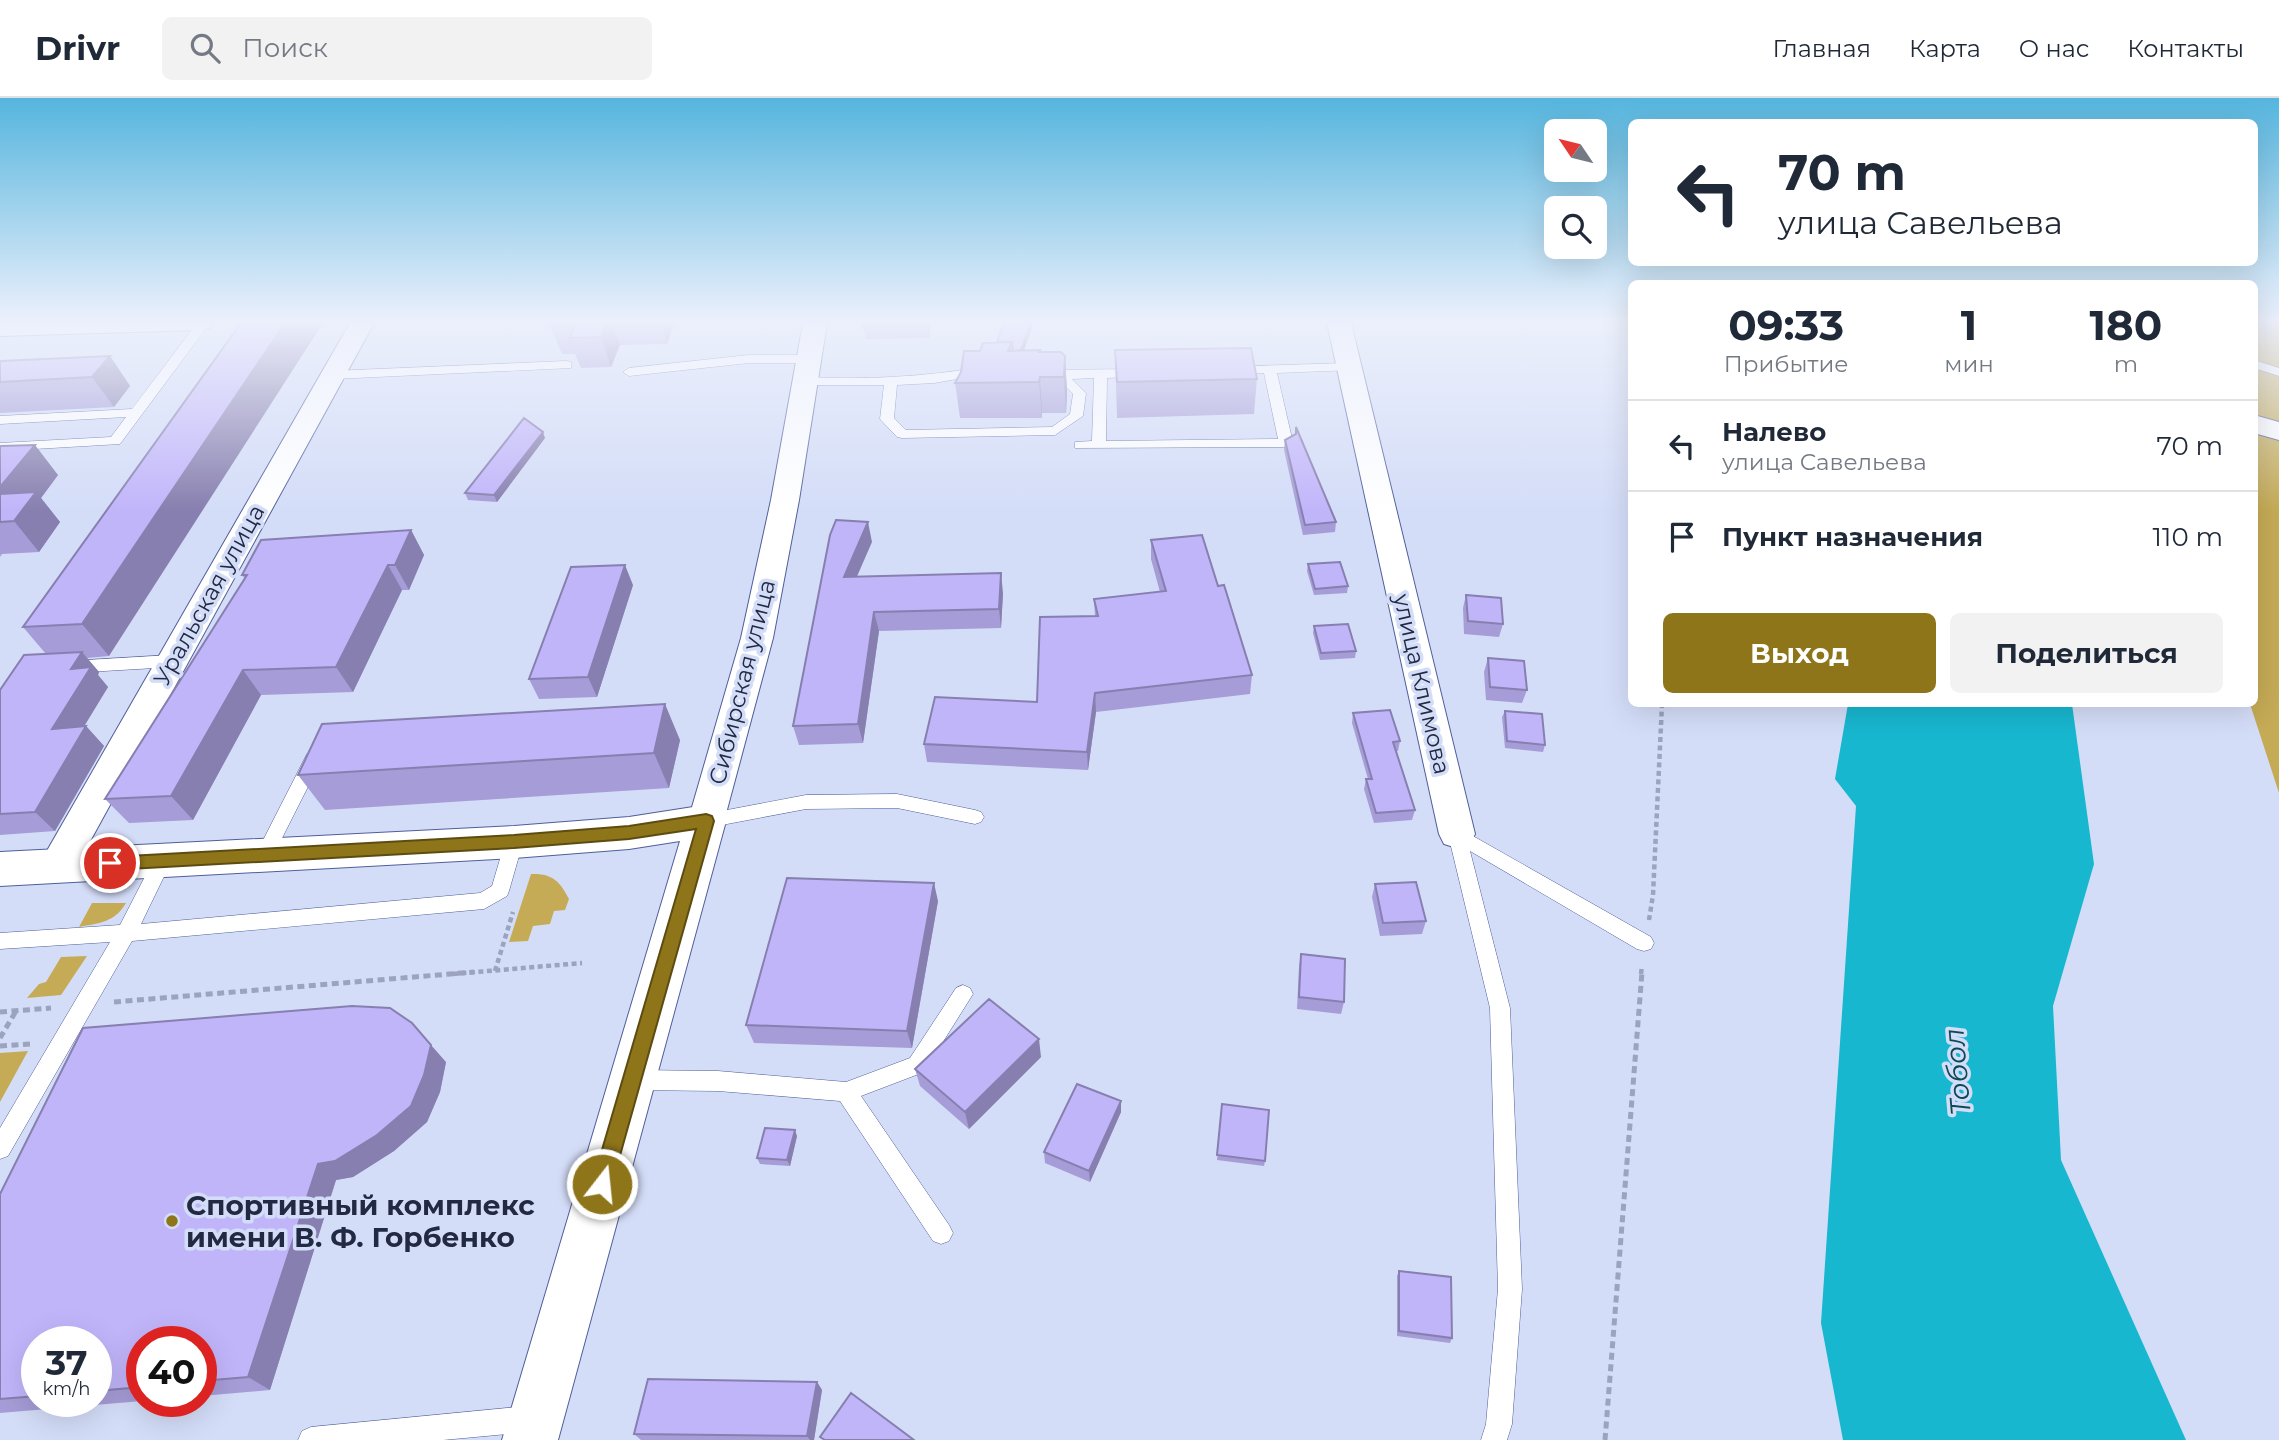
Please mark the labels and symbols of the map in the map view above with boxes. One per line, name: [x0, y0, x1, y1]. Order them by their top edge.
north arrow: [1544, 119, 1606, 182]
street label: Уральская улица: [148, 500, 270, 690]
street label: Сибирская улица: [703, 577, 781, 787]
street label: улица Климова: [1387, 590, 1456, 777]
pin: [80, 833, 140, 893]
water label: Тобол: [1936, 1027, 1978, 1117]
position arrow: [565, 1147, 639, 1221]
place label: Спортивный комплекс имени В. Ф. Горбенко: [186, 1188, 535, 1254]
marker: Спортивный комплекс имени В. Ф. Горбенко: [164, 1213, 180, 1229]
speed limit sign: 40: [126, 1326, 217, 1417]

